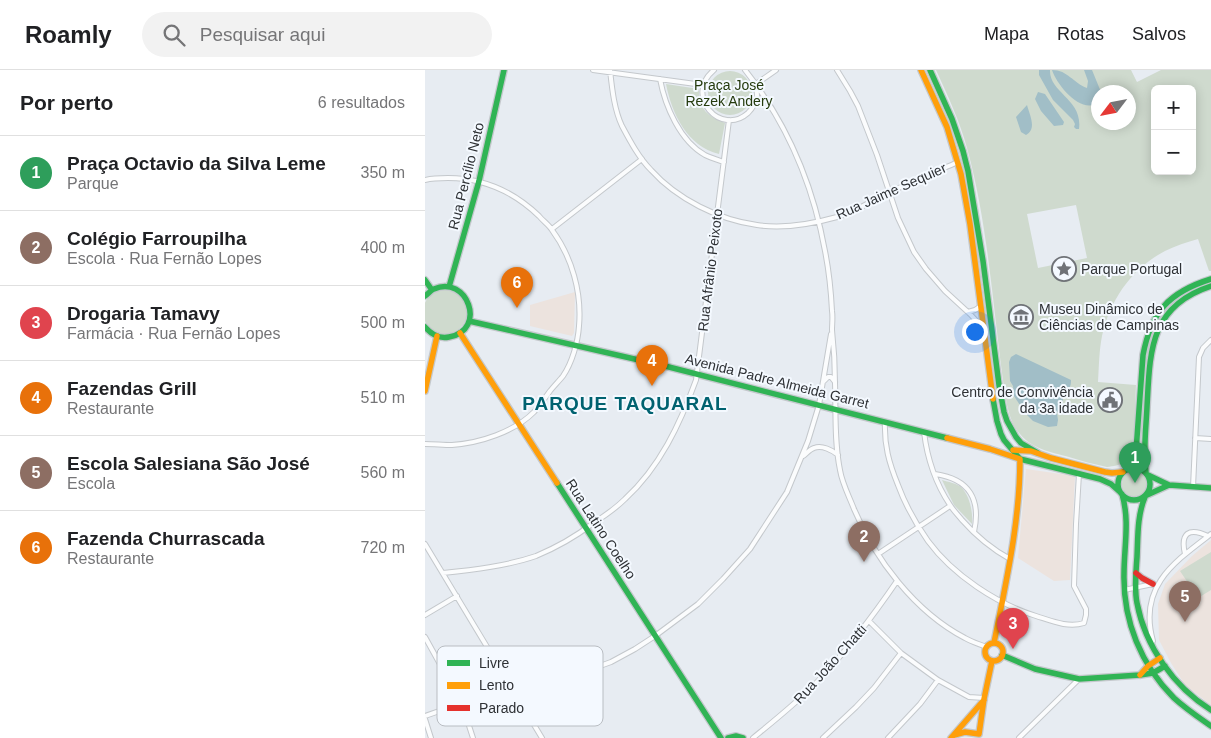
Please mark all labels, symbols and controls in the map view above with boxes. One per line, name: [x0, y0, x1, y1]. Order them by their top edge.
search box: [142, 12, 492, 57]
text: Roamly: [25, 21, 112, 48]
icon: search: [160, 21, 188, 49]
text: Pesquisar aqui: [200, 24, 325, 45]
text: Mapa: [984, 24, 1029, 44]
text: Rotas: [1057, 24, 1104, 44]
text: Salvos: [1132, 24, 1186, 44]
park label: Praça José Rezek Andery: [685, 77, 773, 109]
north arrow: [1091, 85, 1136, 130]
map controls: [1151, 85, 1196, 175]
button: +: [1151, 85, 1196, 130]
text: Por perto: [20, 91, 113, 114]
text: 6 resultados: [318, 94, 405, 111]
street label: Rua Percílio Neto: [445, 121, 487, 231]
button: −: [1151, 130, 1196, 175]
text: Praça Octavio da Silva Leme: [67, 153, 326, 174]
street label: Rua Jaime Sequier: [833, 159, 949, 223]
text: 1: [32, 164, 40, 181]
text: 350 m: [361, 164, 405, 181]
text: Parque: [67, 175, 119, 192]
street label: Rua Afrânio Peixoto: [695, 207, 726, 332]
text: Colégio Farroupilha: [67, 228, 246, 249]
text: 2: [32, 239, 40, 256]
text: 400 m: [361, 239, 405, 256]
text: Escola · Rua Fernão Lopes: [67, 250, 262, 267]
place icon: Parque Portugal: [1051, 256, 1077, 282]
place label: Parque Portugal: [1081, 261, 1182, 277]
pin: 6: [501, 267, 533, 308]
place label: Museu Dinâmico de Ciências de Campinas: [1039, 301, 1179, 333]
text: Drogaria Tamavy: [67, 303, 220, 324]
museum icon: Museu Dinâmico de Ciências de Campinas: [1008, 304, 1034, 330]
text: 3: [32, 314, 40, 331]
text: 500 m: [361, 314, 405, 331]
your location: [962, 319, 988, 345]
text: Farmácia · Rua Fernão Lopes: [67, 325, 280, 342]
pin: 4: [636, 345, 668, 386]
street label: Avenida Padre Almeida Garret: [683, 350, 871, 412]
text: Fazendas Grill: [67, 378, 197, 399]
place label: Centro de Convivência da 3a idade: [951, 384, 1093, 416]
public building icon: Centro de Convivência da 3a idade: [1097, 387, 1123, 413]
text: 4: [32, 389, 40, 406]
text: 510 m: [361, 389, 405, 406]
district label: PARQUE TAQUARAL: [522, 393, 728, 414]
text: Restaurante: [67, 400, 154, 417]
pin: 1: [1119, 442, 1151, 483]
text: Escola Salesiana São José: [67, 453, 310, 474]
text: 5: [32, 464, 40, 481]
text: 560 m: [361, 464, 405, 481]
text: Escola: [67, 475, 115, 492]
street label: Rua Latino Coelho: [563, 476, 639, 582]
pin: 2: [848, 521, 880, 562]
text: Fazenda Churrascada: [67, 528, 264, 549]
text: 6: [32, 539, 40, 556]
text: 720 m: [361, 539, 405, 556]
text: Restaurante: [67, 550, 154, 567]
pin: 5: [1169, 581, 1201, 622]
pin: 3: [997, 608, 1029, 649]
street label: Rua João Chatti: [790, 621, 870, 707]
legend: [437, 646, 603, 726]
text: Livre: [479, 655, 510, 671]
text: Lento: [479, 677, 514, 693]
text: Parado: [479, 700, 524, 716]

